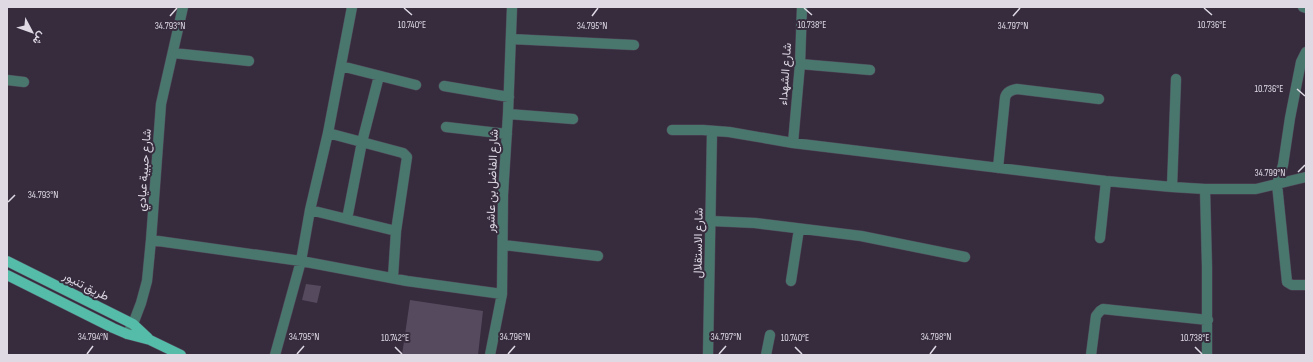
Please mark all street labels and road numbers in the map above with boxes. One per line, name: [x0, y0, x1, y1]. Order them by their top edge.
street label: شارع الشهداء: [776, 42, 796, 106]
street label: شارع حبيبة عيادي: [134, 128, 157, 212]
street label: شارع الفاضل بن عاشور: [483, 129, 503, 234]
street label: شارع الاستقلال: [690, 208, 708, 278]
street label: طريق تنيور: [59, 268, 112, 305]

